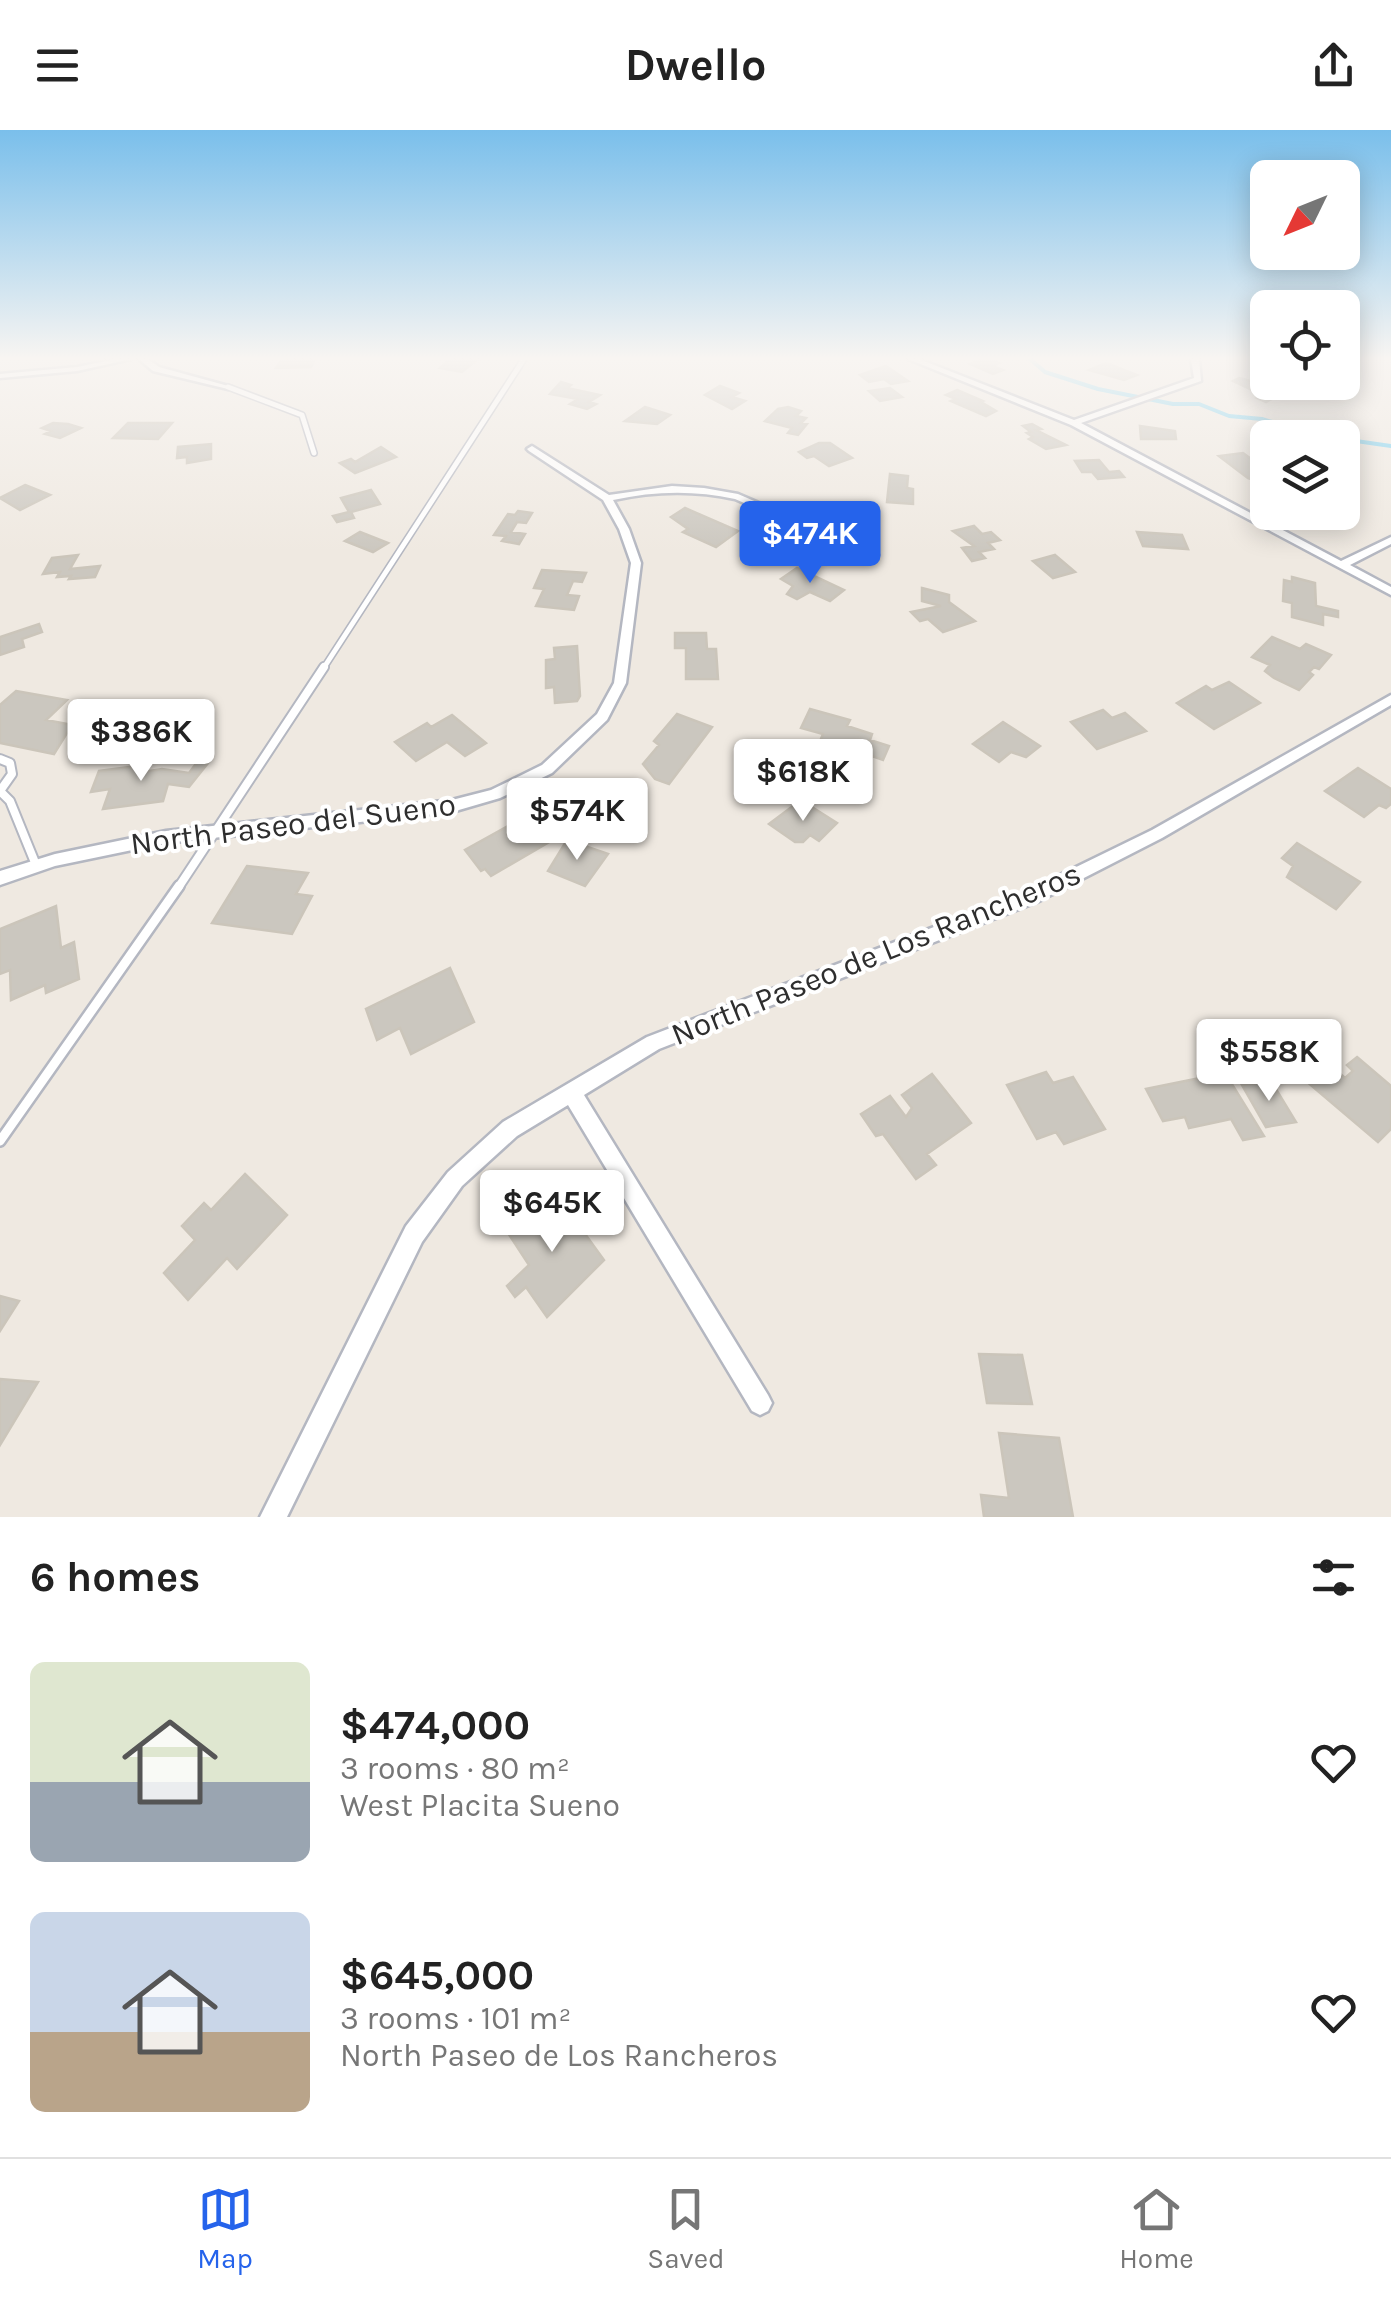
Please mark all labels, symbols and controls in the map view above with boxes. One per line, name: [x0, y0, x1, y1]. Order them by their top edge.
icon: menu: [30, 38, 85, 93]
icon: share: [1306, 38, 1361, 93]
text: Dwello: [625, 39, 766, 91]
north arrow: [1250, 160, 1360, 270]
map controls: [1250, 160, 1360, 530]
button: locate: [1250, 290, 1360, 400]
button: layers: [1250, 420, 1360, 530]
pin: $474K: [740, 501, 880, 586]
text: $474K: [762, 515, 858, 552]
pin: $386K: [71, 699, 211, 784]
text: $386K: [90, 713, 193, 750]
pin: $618K: [733, 739, 873, 824]
text: $618K: [756, 753, 850, 790]
pin: $574K: [507, 778, 647, 863]
street label: North Paseo del Sueno: [128, 786, 458, 862]
text: $574K: [529, 792, 625, 829]
street label: North Paseo de Los Rancheros: [666, 855, 1086, 1053]
pin: $558K: [1199, 1019, 1339, 1104]
text: $558K: [1219, 1033, 1319, 1070]
pin: $645K: [482, 1170, 622, 1255]
text: $645K: [502, 1184, 602, 1221]
icon: filters: [1306, 1550, 1361, 1605]
text: 6 homes: [30, 1552, 200, 1602]
text: $474,000: [340, 1700, 530, 1750]
icon: home: [110, 1702, 230, 1822]
icon: heart: [1306, 1735, 1361, 1790]
text: 3 rooms · 80 m²: [340, 1750, 570, 1787]
text: West Placita Sueno: [340, 1787, 620, 1824]
text: $645,000: [340, 1950, 534, 2000]
icon: home: [110, 1952, 230, 2072]
icon: heart: [1306, 1985, 1361, 2040]
text: 3 rooms · 101 m²: [340, 2000, 571, 2037]
text: North Paseo de Los Rancheros: [340, 2037, 778, 2074]
tab: Map: [197, 2182, 253, 2275]
tab: Saved: [647, 2182, 725, 2275]
tab: Home: [1119, 2182, 1194, 2275]

